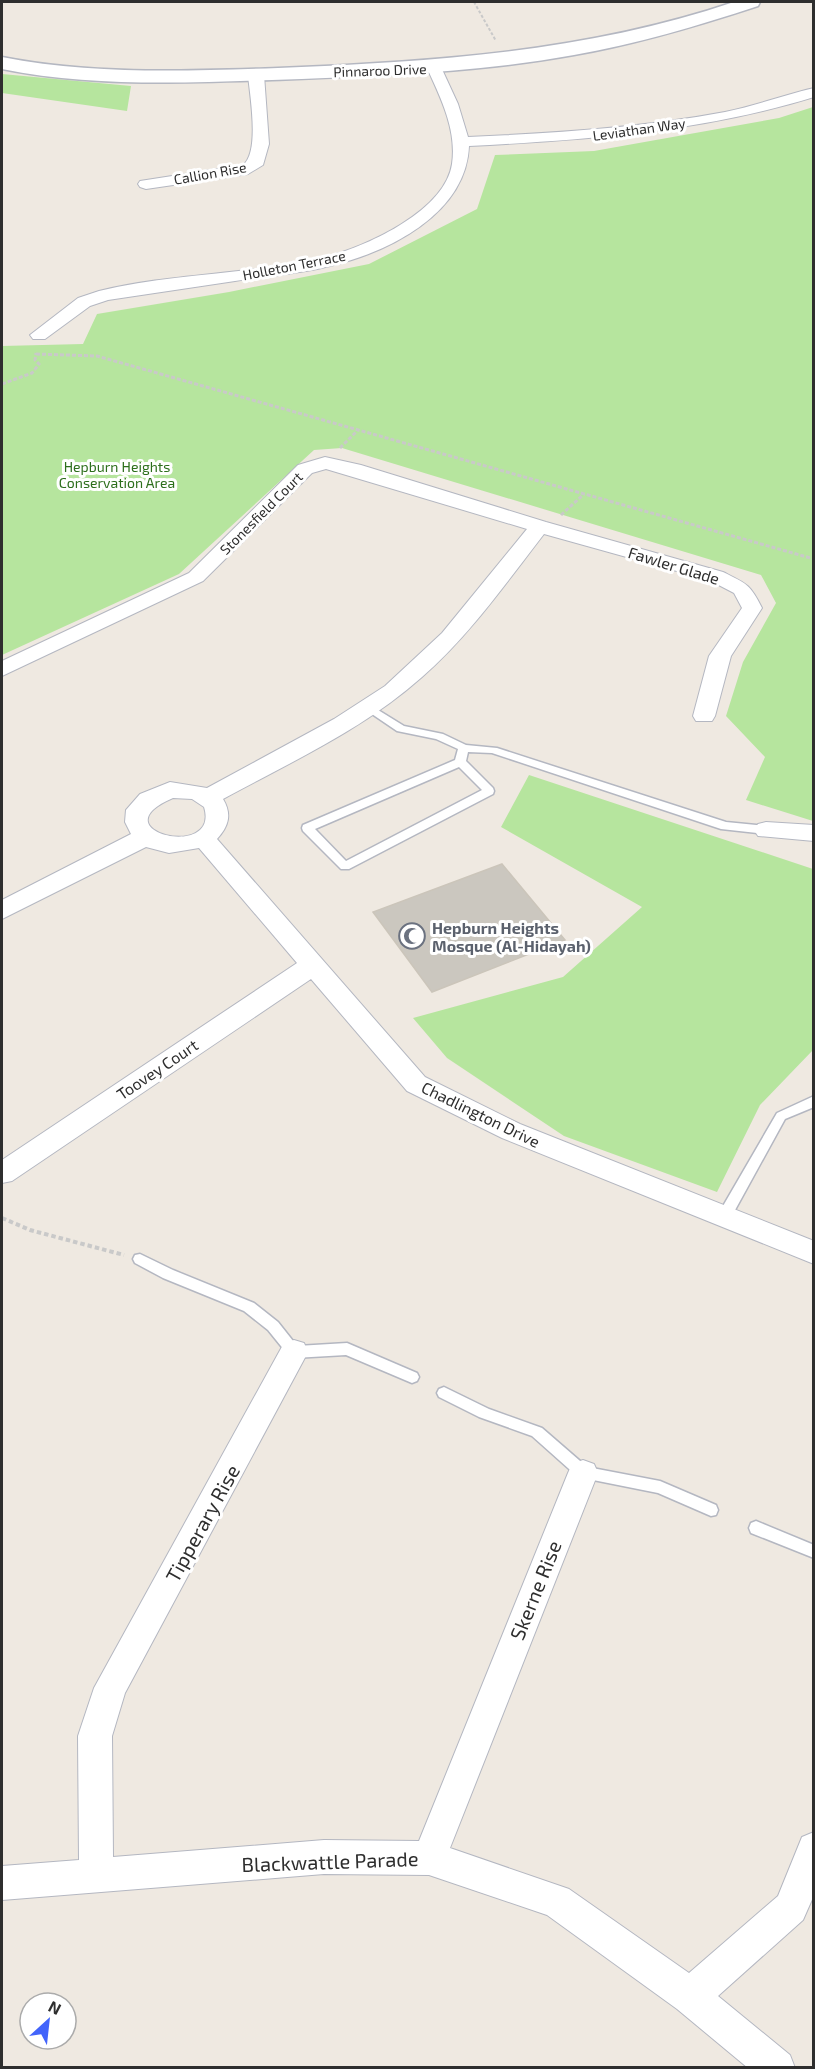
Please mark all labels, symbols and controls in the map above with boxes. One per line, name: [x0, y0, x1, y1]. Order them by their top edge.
street label: Pinnaroo Drive: [333, 60, 427, 80]
street label: Leviathan Way: [591, 114, 687, 144]
street label: Callion Rise: [172, 158, 248, 188]
street label: Holleton Terrace: [241, 247, 347, 283]
park label: Hepburn Heights Conservation Area: [59, 458, 175, 491]
street label: Stonesfield Court: [216, 468, 306, 558]
street label: Fawler Glade: [626, 542, 722, 588]
place label: Hepburn Heights Mosque (Al-Hidayah): [432, 918, 591, 956]
mosque icon: Hepburn Heights Mosque (Al-Hidayah): [397, 921, 427, 951]
street label: Toovey Court: [113, 1035, 201, 1103]
street label: Chadlington Drive: [419, 1077, 543, 1151]
street label: Tipperary Rise: [160, 1460, 244, 1586]
street label: Skerne Rise: [504, 1537, 566, 1643]
street label: Blackwattle Parade: [241, 1846, 419, 1876]
north arrow: [18, 1991, 78, 2051]
text: N: [46, 1996, 65, 2018]

